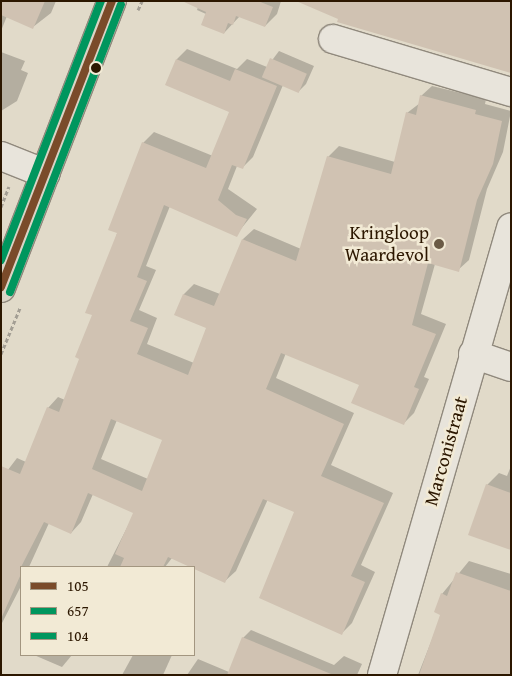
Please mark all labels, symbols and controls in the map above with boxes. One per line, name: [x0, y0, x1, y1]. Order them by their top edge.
unlabelled marker: [91, 63, 101, 73]
place label: Kringloop Waardevol: [345, 222, 429, 266]
marker: Kringloop Waardevol: [433, 238, 445, 250]
street label: Marconistraat: [419, 394, 473, 508]
legend: [20, 566, 195, 656]
text: 105: [67, 575, 89, 596]
text: 657: [67, 600, 89, 621]
text: 104: [67, 625, 89, 646]

